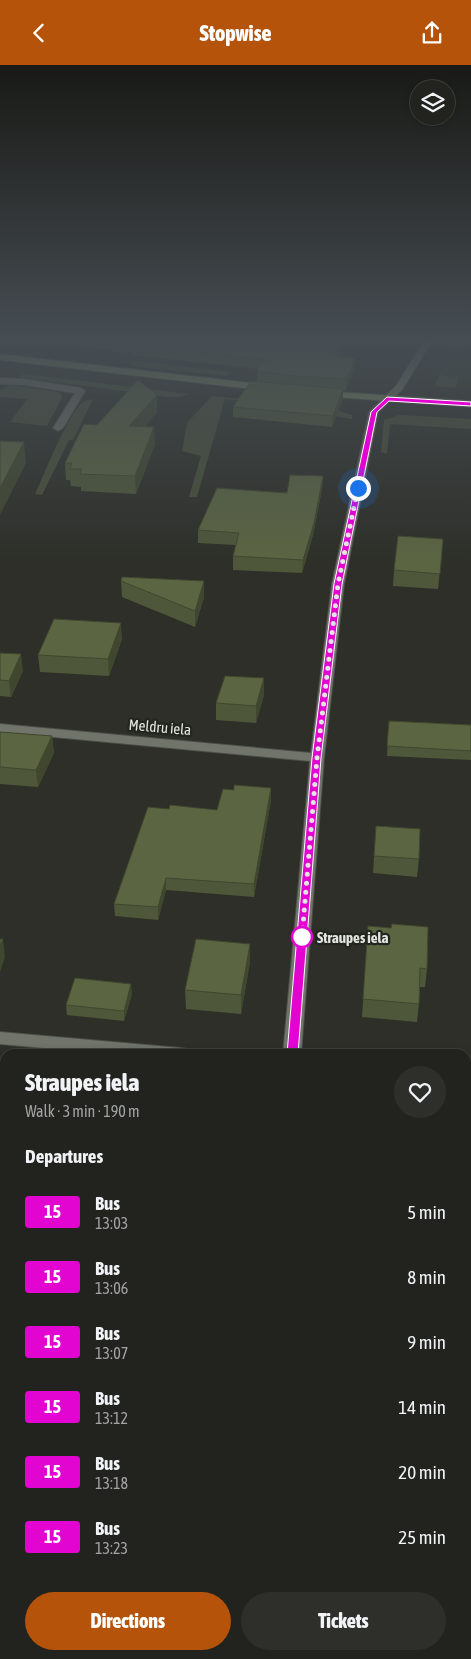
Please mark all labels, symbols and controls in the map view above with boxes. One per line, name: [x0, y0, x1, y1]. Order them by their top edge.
icon: back: [25, 19, 53, 47]
icon: share: [418, 19, 446, 47]
text: Stopwise: [200, 20, 271, 46]
map controls: [410, 80, 455, 125]
button: layers: [410, 80, 455, 125]
your location: [346, 476, 371, 501]
street label: Meldru iela: [128, 716, 192, 738]
marker: Straupes iela: [291, 926, 313, 948]
place label: Straupes iela: [317, 929, 388, 946]
button: heart: [394, 1066, 446, 1118]
text: Straupes iela: [25, 1069, 139, 1096]
text: Walk · 3 min · 190 m: [25, 1102, 139, 1120]
text: Departures: [25, 1145, 103, 1167]
text: Bus: [95, 1192, 120, 1214]
text: 15: [44, 1201, 61, 1222]
text: 5 min: [407, 1201, 446, 1223]
text: 13:03: [95, 1214, 128, 1232]
text: Bus: [95, 1257, 120, 1279]
text: 15: [44, 1266, 61, 1287]
text: 8 min: [407, 1266, 446, 1288]
text: 13:06: [95, 1279, 128, 1297]
text: Bus: [95, 1322, 120, 1344]
text: 15: [44, 1331, 61, 1352]
text: 9 min: [407, 1331, 446, 1353]
text: 13:07: [95, 1344, 128, 1362]
text: Bus: [95, 1387, 120, 1409]
text: 15: [44, 1396, 61, 1417]
text: 14 min: [398, 1396, 446, 1418]
text: 13:12: [95, 1409, 128, 1427]
text: Bus: [95, 1452, 120, 1474]
text: 15: [44, 1461, 61, 1482]
text: 20 min: [398, 1461, 446, 1483]
text: 13:18: [95, 1474, 128, 1492]
text: Bus: [95, 1517, 120, 1539]
text: 15: [44, 1526, 61, 1547]
text: 25 min: [398, 1526, 446, 1548]
text: 13:23: [95, 1539, 128, 1557]
button: Directions: [25, 1592, 231, 1650]
button: Tickets: [241, 1592, 446, 1650]

